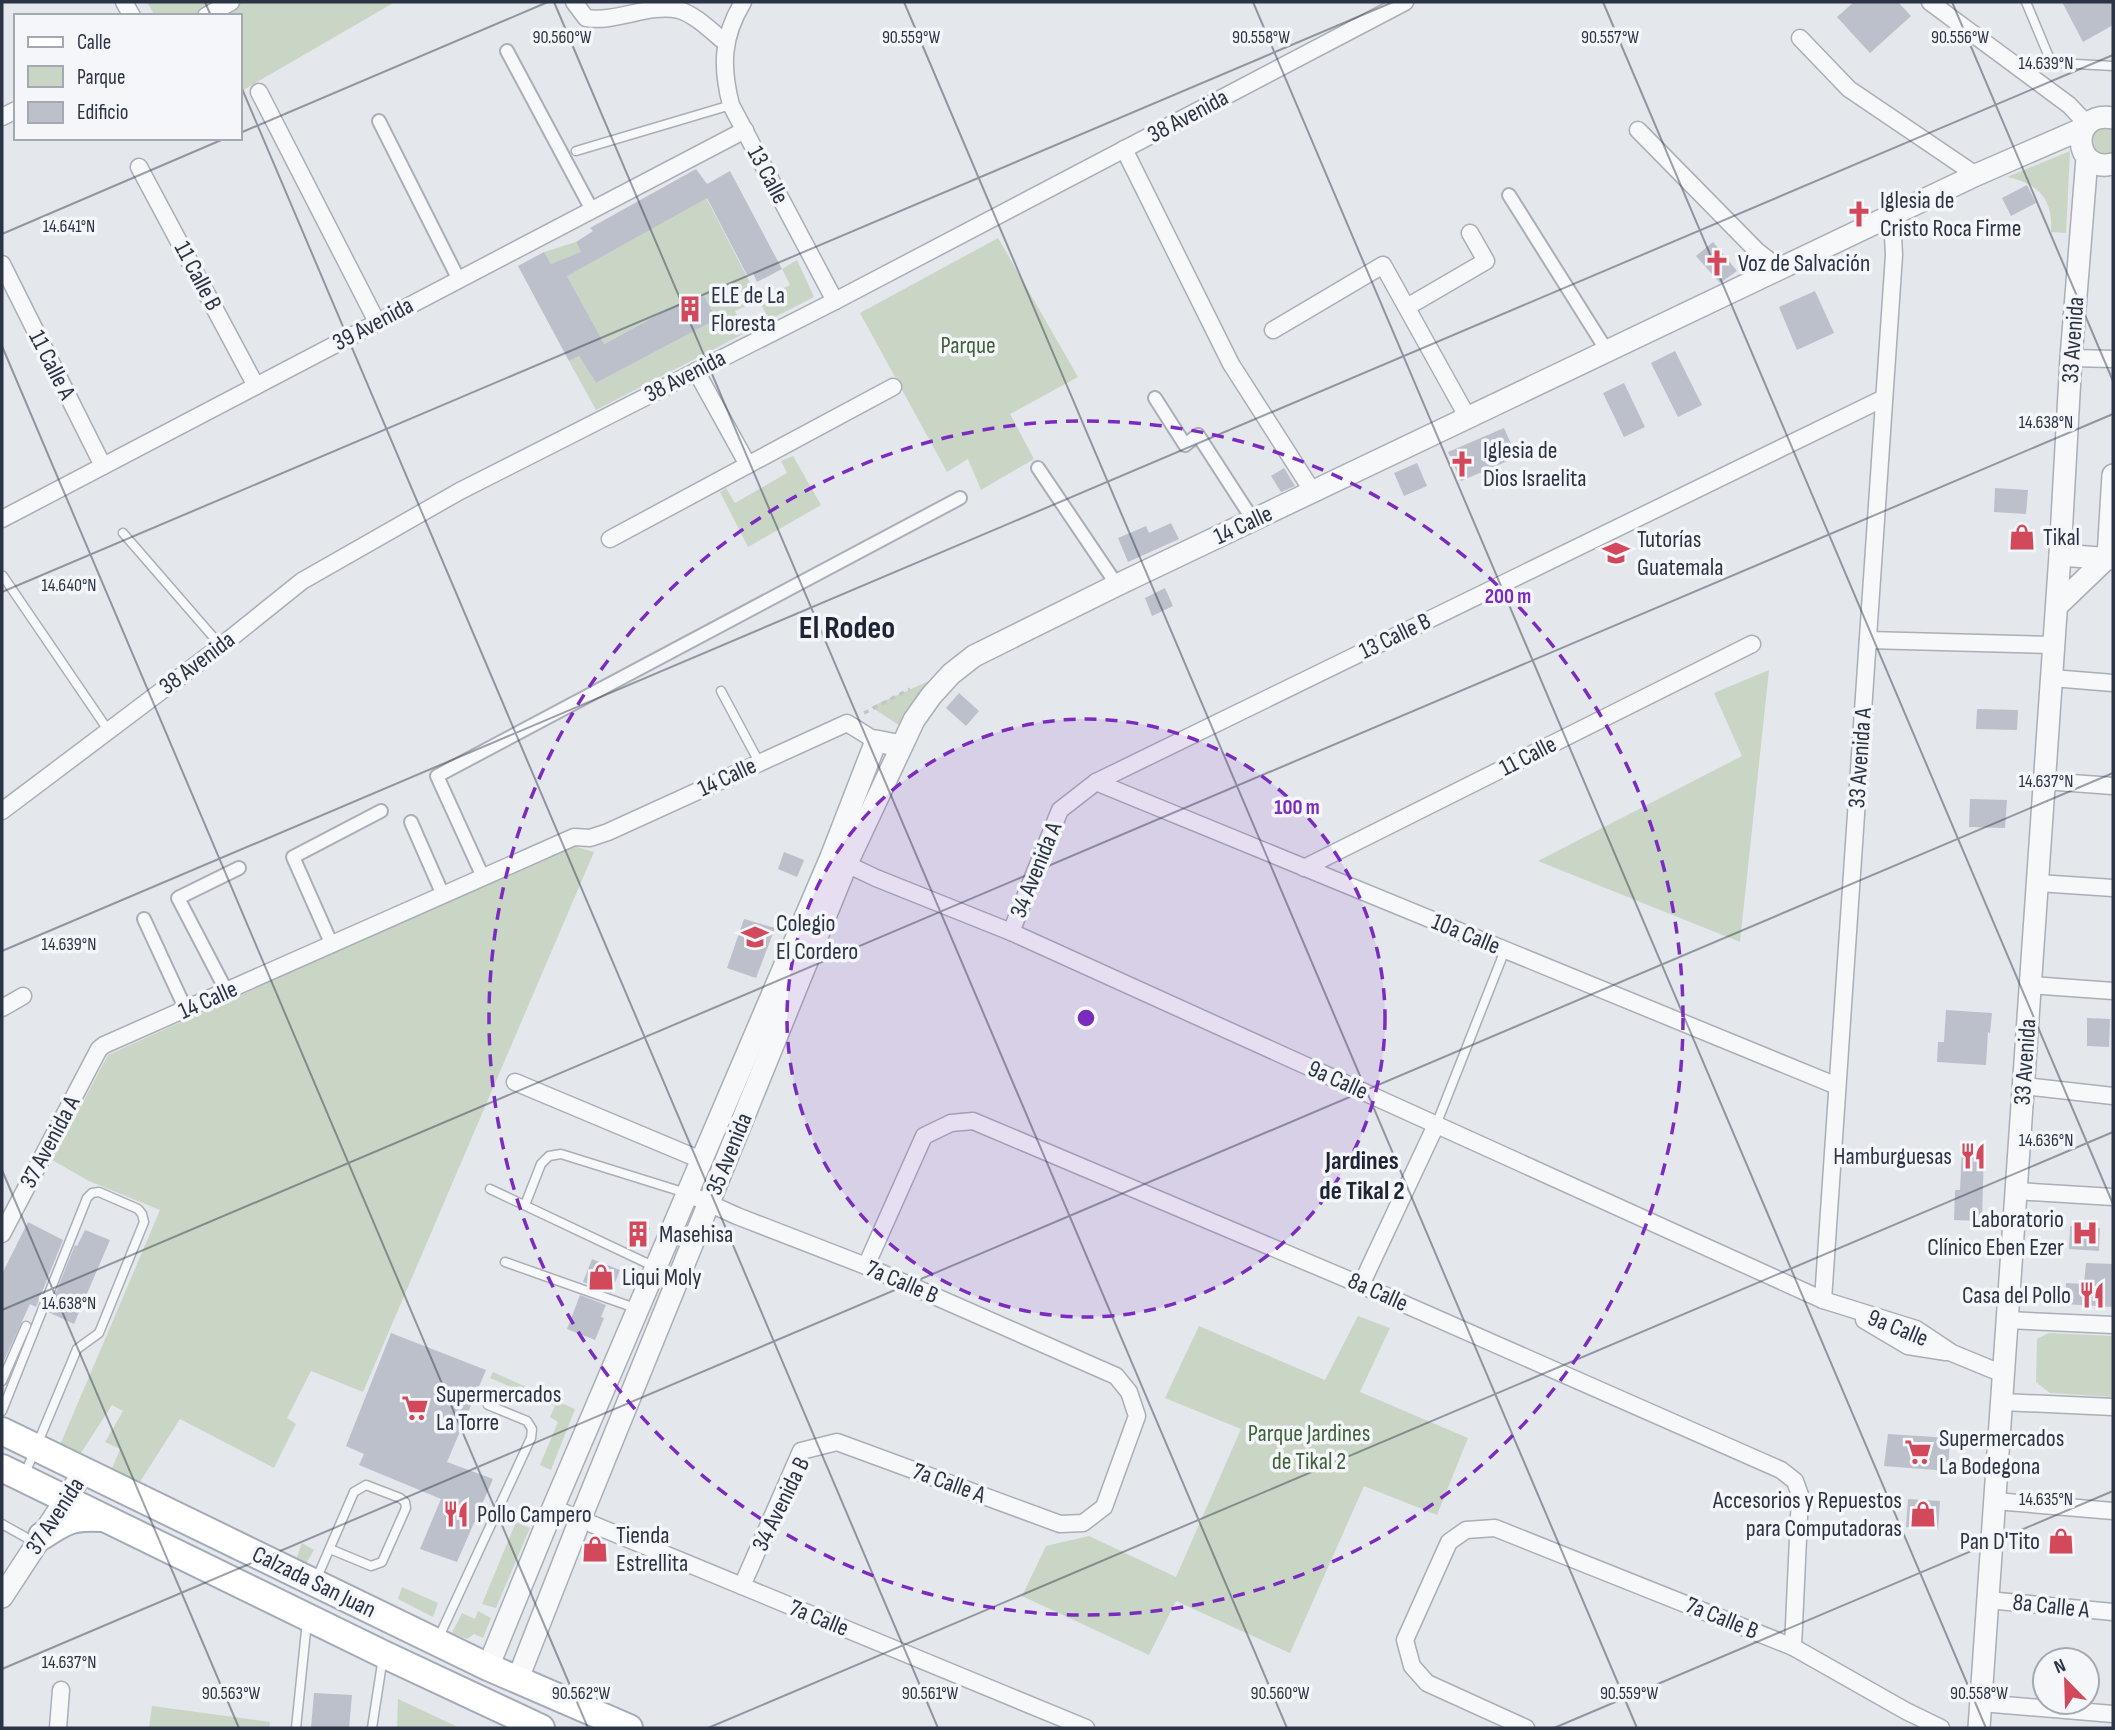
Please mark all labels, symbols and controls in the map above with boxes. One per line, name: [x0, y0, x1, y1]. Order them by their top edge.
legend: [14, 14, 242, 140]
text: 90.560°W: [533, 27, 592, 48]
text: 90.559°W: [882, 27, 940, 48]
text: 90.558°W: [1232, 27, 1290, 48]
text: 90.557°W: [1581, 27, 1639, 48]
text: 90.556°W: [1931, 27, 1989, 48]
text: Calle: [77, 30, 111, 55]
text: 14.639°N: [2019, 53, 2073, 74]
text: Parque: [77, 65, 125, 90]
street label: 38 Avenida: [1143, 83, 1233, 149]
text: Edificio: [77, 100, 128, 125]
street label: 13 Calle: [741, 141, 795, 209]
place label: Iglesia de Cristo Roca Firme: [1880, 186, 2021, 243]
church icon: Iglesia de Cristo Roca Firme: [1844, 199, 1874, 229]
text: 14.641°N: [43, 216, 95, 237]
street label: 11 Calle B: [168, 236, 228, 316]
church icon: Voz de Salvación: [1702, 248, 1732, 278]
place label: Voz de Salvación: [1738, 249, 1870, 278]
place label: ELE de La Floresta: [711, 281, 785, 338]
street label: 39 Avenida: [328, 291, 418, 357]
building icon: ELE de La Floresta: [675, 294, 705, 324]
street label: 33 Avenida: [2056, 296, 2090, 384]
street label: 11 Calle A: [22, 326, 82, 405]
park label: Parque: [940, 331, 996, 360]
street label: 38 Avenida: [640, 343, 730, 409]
text: 14.638°N: [2019, 412, 2073, 433]
place label: Iglesia de Dios Israelita: [1483, 436, 1586, 493]
church icon: Iglesia de Dios Israelita: [1447, 449, 1477, 479]
street label: 14 Calle: [1209, 499, 1277, 551]
shop icon: Tikal: [2007, 522, 2037, 552]
place label: Tikal: [2043, 523, 2080, 552]
place label: Tutorías Guatemala: [1637, 525, 1723, 582]
school or university icon: Tutorías Guatemala: [1601, 538, 1631, 568]
text: 14.640°N: [41, 575, 97, 596]
text: 200 m: [1485, 584, 1531, 609]
street label: 13 Calle B: [1355, 606, 1435, 666]
district label: El Rodeo: [799, 609, 895, 648]
street label: 38 Avenida: [153, 625, 241, 701]
street label: 33 Avenida A: [1842, 706, 1878, 809]
street label: 11 Calle: [1495, 730, 1561, 782]
street label: 14 Calle: [693, 751, 761, 803]
text: 14.637°N: [2019, 771, 2073, 792]
text: 100 m: [1274, 795, 1320, 820]
street label: 34 Avenida A: [1004, 817, 1069, 922]
street label: 10a Calle: [1428, 907, 1504, 961]
place label: Colegio El Cordero: [776, 909, 858, 966]
school or university icon: Colegio El Cordero: [740, 922, 770, 952]
text: 14.639°N: [42, 934, 96, 955]
street label: 14 Calle: [174, 974, 242, 1026]
centre of rings: [1074, 1006, 1098, 1030]
street label: 33 Avenida: [2008, 1018, 2042, 1106]
street label: 9a Calle: [1303, 1054, 1373, 1106]
street label: 37 Avenida A: [14, 1090, 87, 1193]
street label: 35 Avenida: [699, 1109, 759, 1199]
text: 14.636°N: [2019, 1130, 2073, 1151]
restaurant icon: Hamburguesas: [1958, 1141, 1988, 1171]
place label: Hamburguesas: [1833, 1142, 1952, 1171]
district label: Jardines de Tikal 2: [1319, 1146, 1405, 1207]
place label: Laboratorio Clínico Eben Ezer: [1927, 1205, 2064, 1262]
hospital icon: Laboratorio Clínico Eben Ezer: [2070, 1218, 2100, 1248]
building icon: Masehisa: [623, 1219, 653, 1249]
place label: Masehisa: [659, 1220, 733, 1249]
street label: 7a Calle B: [861, 1254, 943, 1310]
shop icon: Liqui Moly: [586, 1262, 616, 1292]
place label: Liqui Moly: [622, 1263, 702, 1292]
street label: 8a Calle: [1343, 1266, 1413, 1318]
restaurant icon: Casa del Pollo: [2077, 1280, 2107, 1310]
place label: Casa del Pollo: [1962, 1281, 2071, 1310]
text: 14.638°N: [42, 1293, 96, 1314]
street label: 9a Calle: [1863, 1303, 1933, 1353]
place label: Supermercados La Torre: [436, 1380, 561, 1437]
supermarket icon: Supermercados La Torre: [400, 1393, 430, 1423]
park label: Parque Jardines de Tikal 2: [1248, 1419, 1370, 1476]
place label: Supermercados La Bodegona: [1939, 1424, 2064, 1481]
supermarket icon: Supermercados La Bodegona: [1903, 1437, 1933, 1467]
street label: 34 Avenida B: [746, 1452, 816, 1556]
street label: 7a Calle A: [909, 1456, 990, 1510]
street label: 37 Avenida: [19, 1472, 91, 1560]
place label: Accesorios y Repuestos para Computadoras: [1712, 1486, 1902, 1543]
text: 14.635°N: [2019, 1489, 2073, 1510]
restaurant icon: Pollo Campero: [441, 1499, 471, 1529]
shop icon: Accesorios y Repuestos para Computadoras: [1908, 1499, 1938, 1529]
place label: Pollo Campero: [477, 1500, 592, 1529]
place label: Tienda Estrellita: [616, 1521, 688, 1578]
shop icon: Pan D'Tito: [2046, 1526, 2076, 1556]
place label: Pan D'Tito: [1960, 1527, 2040, 1556]
shop icon: Tienda Estrellita: [580, 1534, 610, 1564]
street label: Calzada San Juan: [247, 1540, 381, 1624]
street label: 8a Calle A: [2011, 1588, 2091, 1625]
street label: 7a Calle B: [1681, 1590, 1763, 1646]
street label: 7a Calle: [785, 1593, 853, 1643]
north arrow: [2031, 1646, 2101, 1716]
text: 14.637°N: [42, 1652, 96, 1673]
text: N: [2051, 1654, 2069, 1679]
text: 90.563°W: [202, 1683, 261, 1704]
text: 90.562°W: [552, 1683, 611, 1704]
text: 90.561°W: [902, 1683, 958, 1704]
text: 90.560°W: [1251, 1683, 1310, 1704]
text: 90.559°W: [1600, 1683, 1658, 1704]
text: 90.558°W: [1950, 1683, 2008, 1704]

